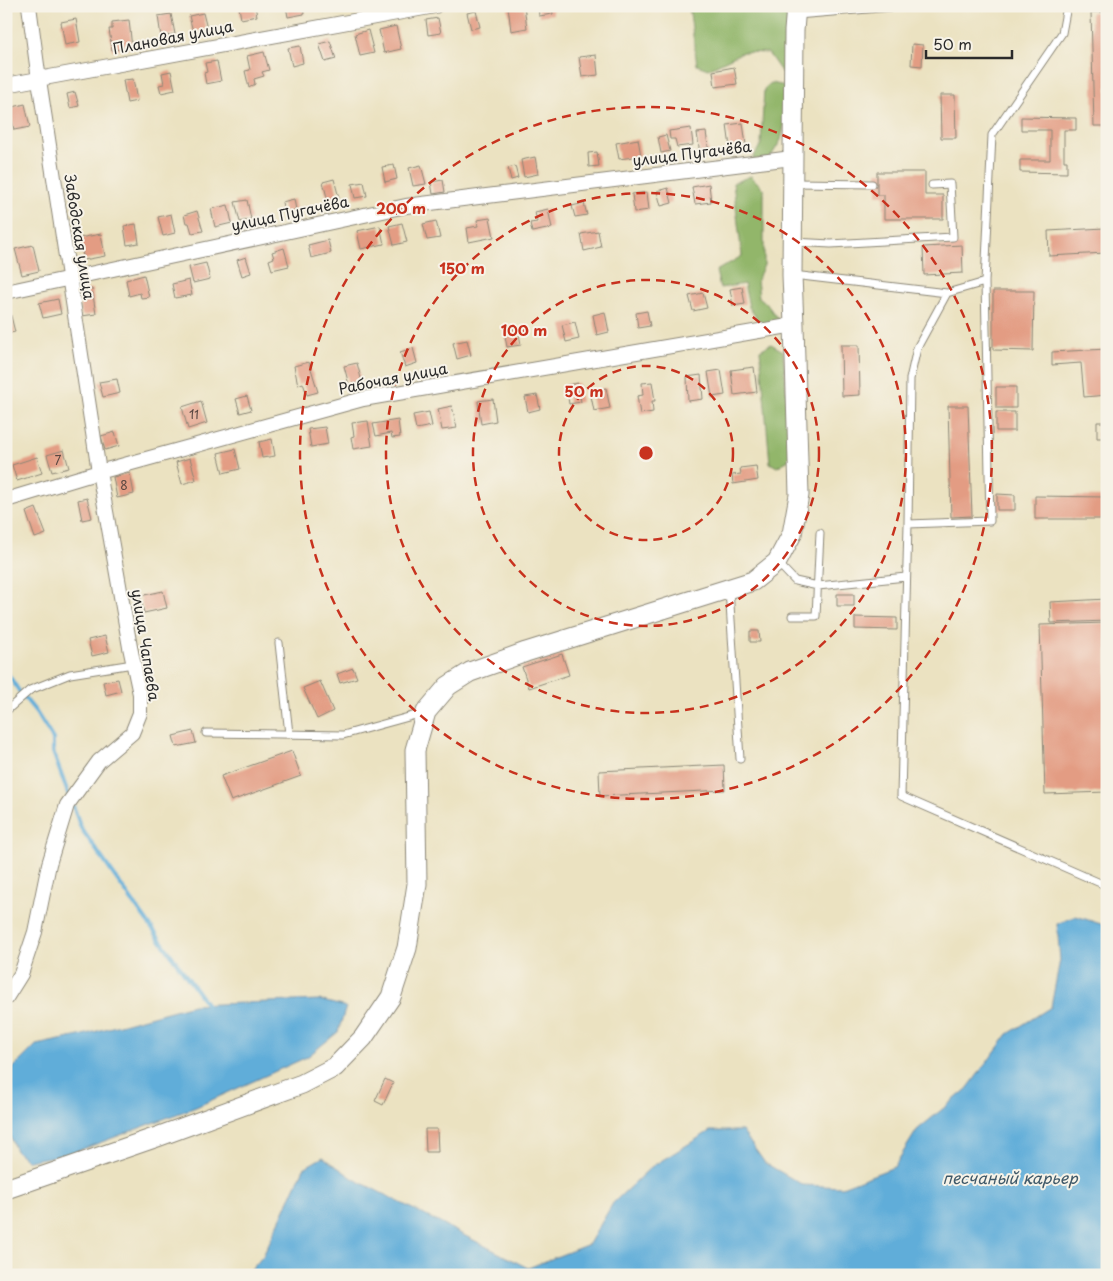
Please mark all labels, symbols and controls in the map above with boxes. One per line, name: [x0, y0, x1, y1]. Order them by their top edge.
street label: Плановая улица: [111, 13, 235, 59]
scale bar: [926, 28, 1012, 60]
text: 50 m: [933, 32, 972, 55]
street label: улица Пугачёва: [631, 134, 753, 171]
street label: Заводская улица: [59, 172, 102, 302]
street label: улица Пугачёва: [229, 189, 351, 236]
text: 200 m: [376, 196, 426, 219]
text: 150 m: [439, 256, 485, 279]
text: 100 m: [501, 318, 547, 341]
street label: Рабочая улица: [336, 356, 450, 399]
text: 50 m: [565, 379, 603, 402]
house number: 11: [189, 405, 199, 423]
centre of rings: [637, 444, 655, 462]
house number: 7: [55, 451, 62, 469]
house number: 8: [120, 476, 128, 494]
street label: улица Чапаева: [126, 587, 167, 703]
water label: песчаный карьер: [942, 1165, 1078, 1189]

